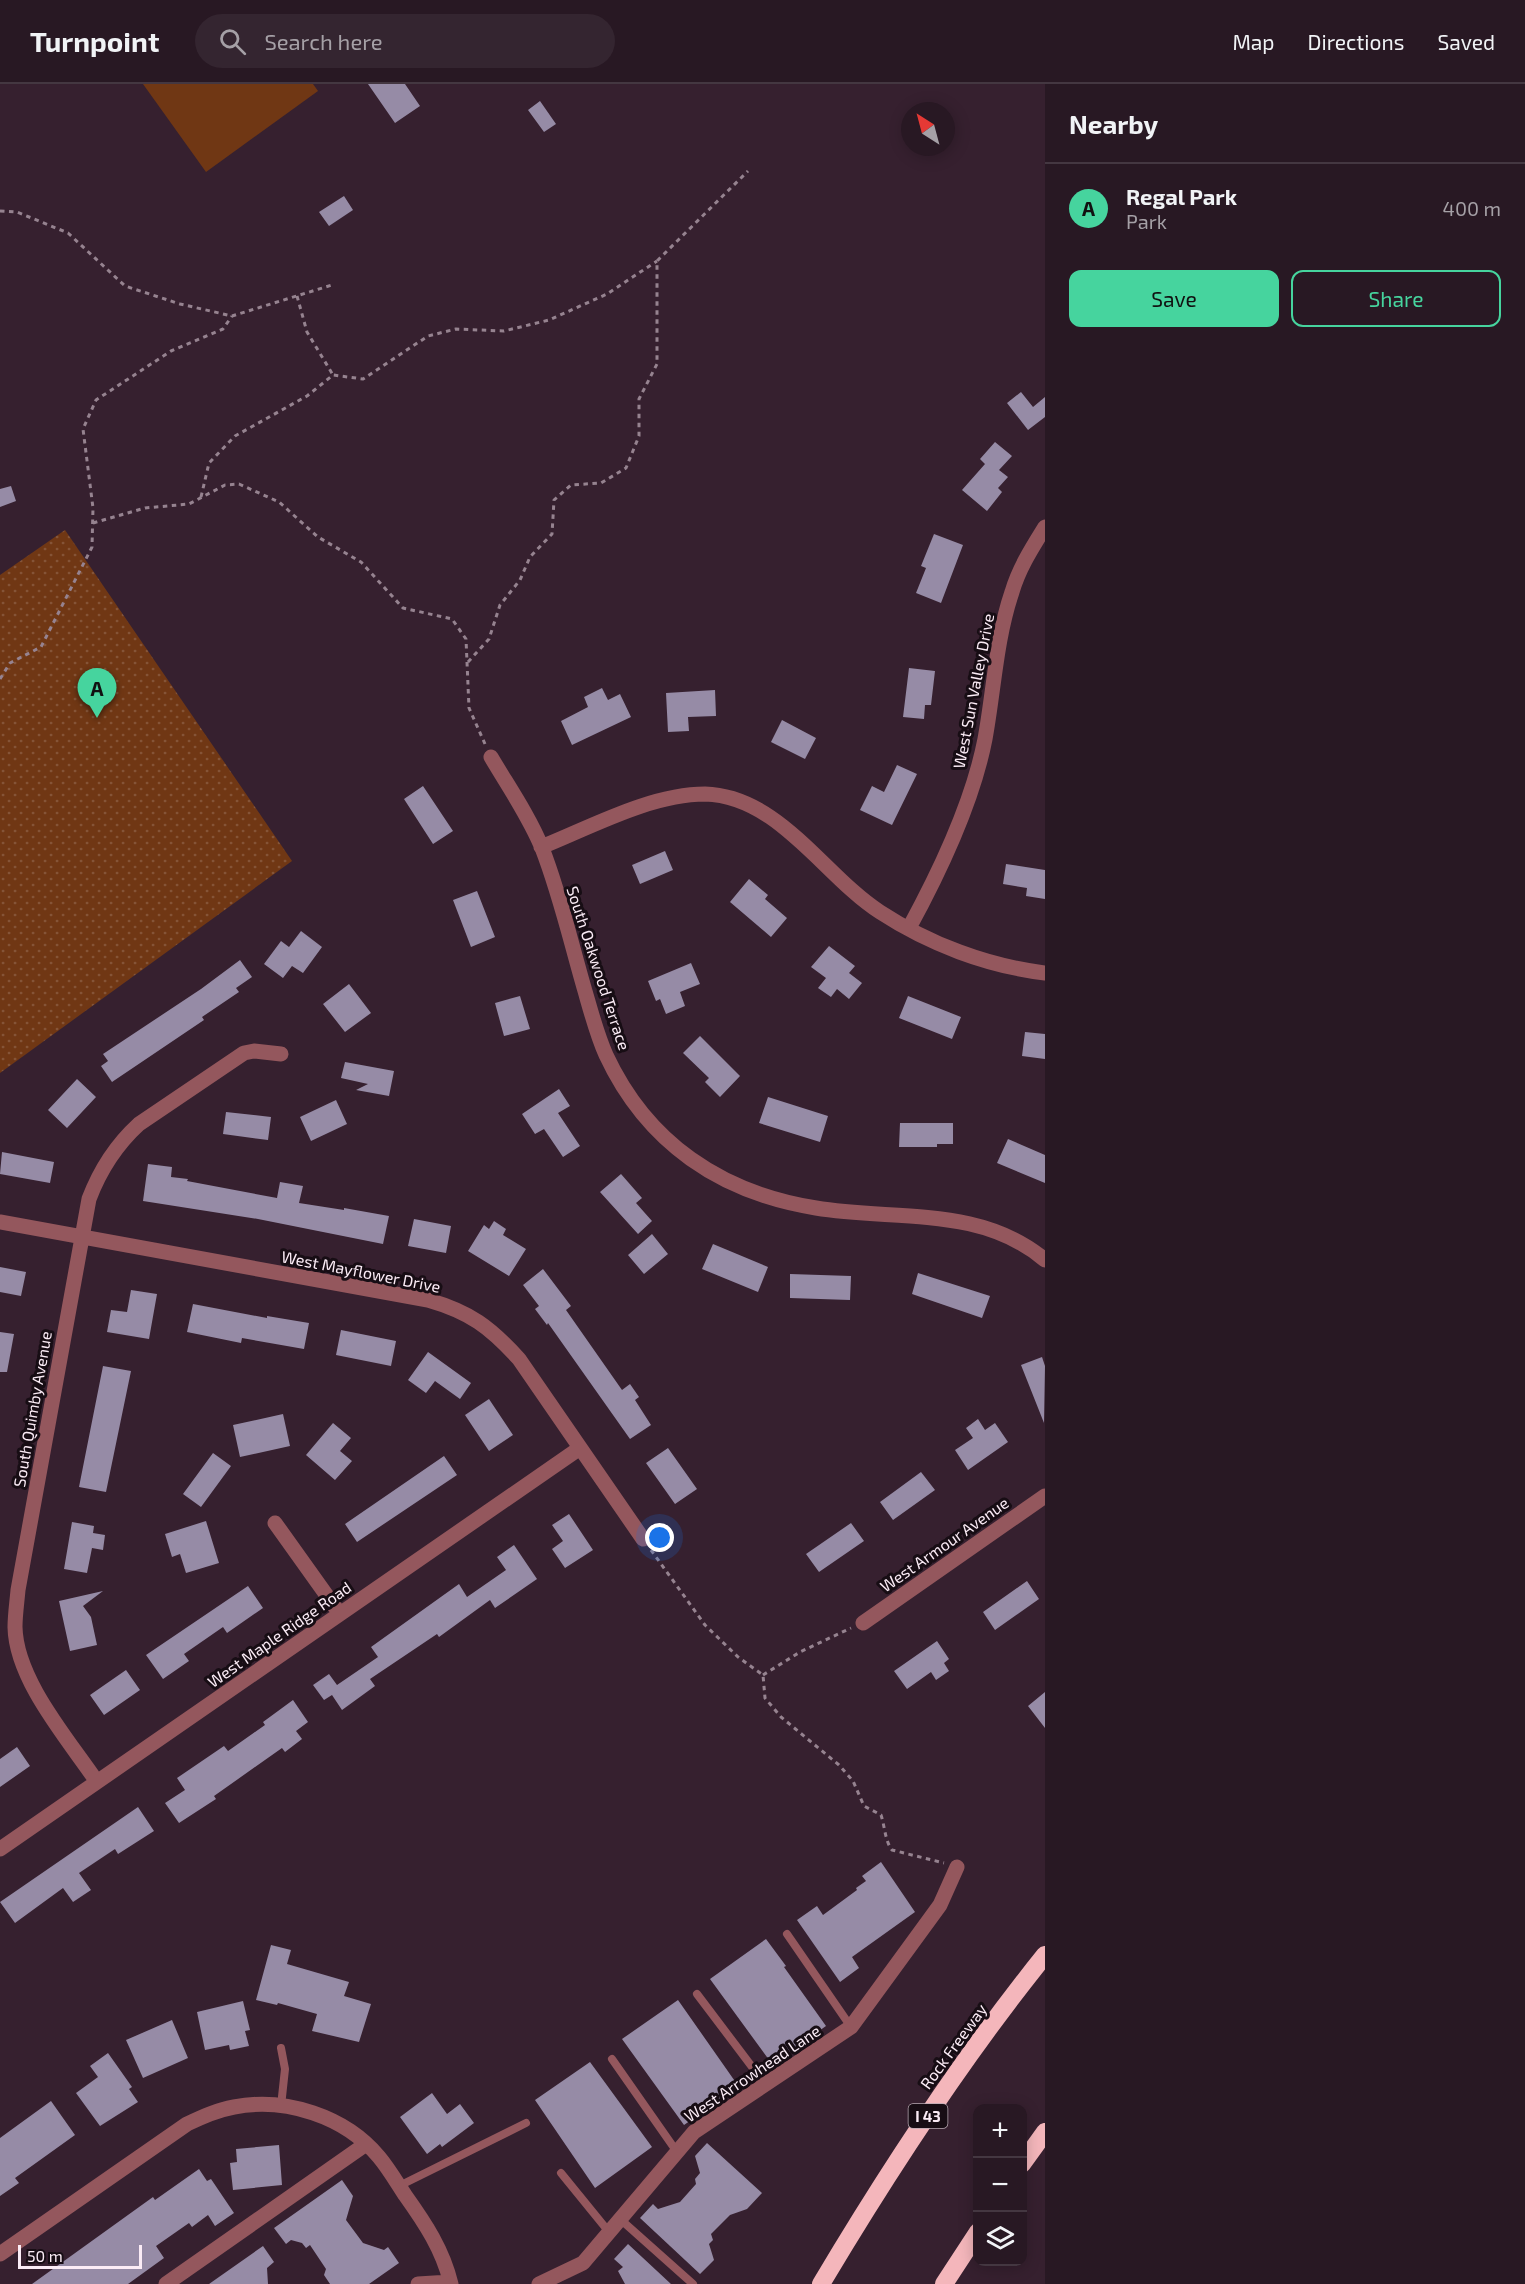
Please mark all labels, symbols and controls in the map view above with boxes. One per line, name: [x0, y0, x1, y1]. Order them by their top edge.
search box: [195, 14, 615, 68]
text: Turnpoint: [30, 24, 159, 58]
icon: search: [216, 25, 249, 58]
text: Search here: [264, 28, 383, 54]
text: Map: [1232, 29, 1275, 54]
text: Directions: [1308, 29, 1404, 54]
text: Saved: [1437, 29, 1495, 54]
north arrow: [901, 102, 955, 156]
text: Nearby: [1069, 108, 1158, 139]
text: Regal Park: [1126, 183, 1237, 209]
text: A: [1082, 196, 1095, 220]
text: 400 m: [1443, 196, 1501, 220]
text: Park: [1126, 209, 1167, 233]
button: Save: [1069, 270, 1279, 327]
button: Share: [1291, 270, 1501, 327]
street label: West Sun Valley Drive: [949, 612, 997, 770]
pin: A: [78, 668, 116, 718]
street label: South Oakwood Terrace: [563, 884, 635, 1052]
street label: West Mayflower Drive: [280, 1246, 442, 1296]
street label: South Quimby Avenue: [9, 1330, 56, 1489]
street label: West Armour Avenue: [876, 1493, 1012, 1595]
your location: [645, 1523, 674, 1552]
street label: West Maple Ridge Road: [203, 1577, 355, 1691]
street label: Rock Freeway: [916, 1999, 991, 2092]
street label: West Arrowhead Lane: [680, 2020, 824, 2126]
road number: I 43: [908, 2104, 948, 2128]
map controls: [973, 2104, 1027, 2266]
button: +: [973, 2104, 1027, 2158]
button: −: [973, 2158, 1027, 2212]
button: layers: [973, 2212, 1027, 2266]
scale bar: [18, 2242, 142, 2270]
text: 50 m: [27, 2246, 63, 2265]

